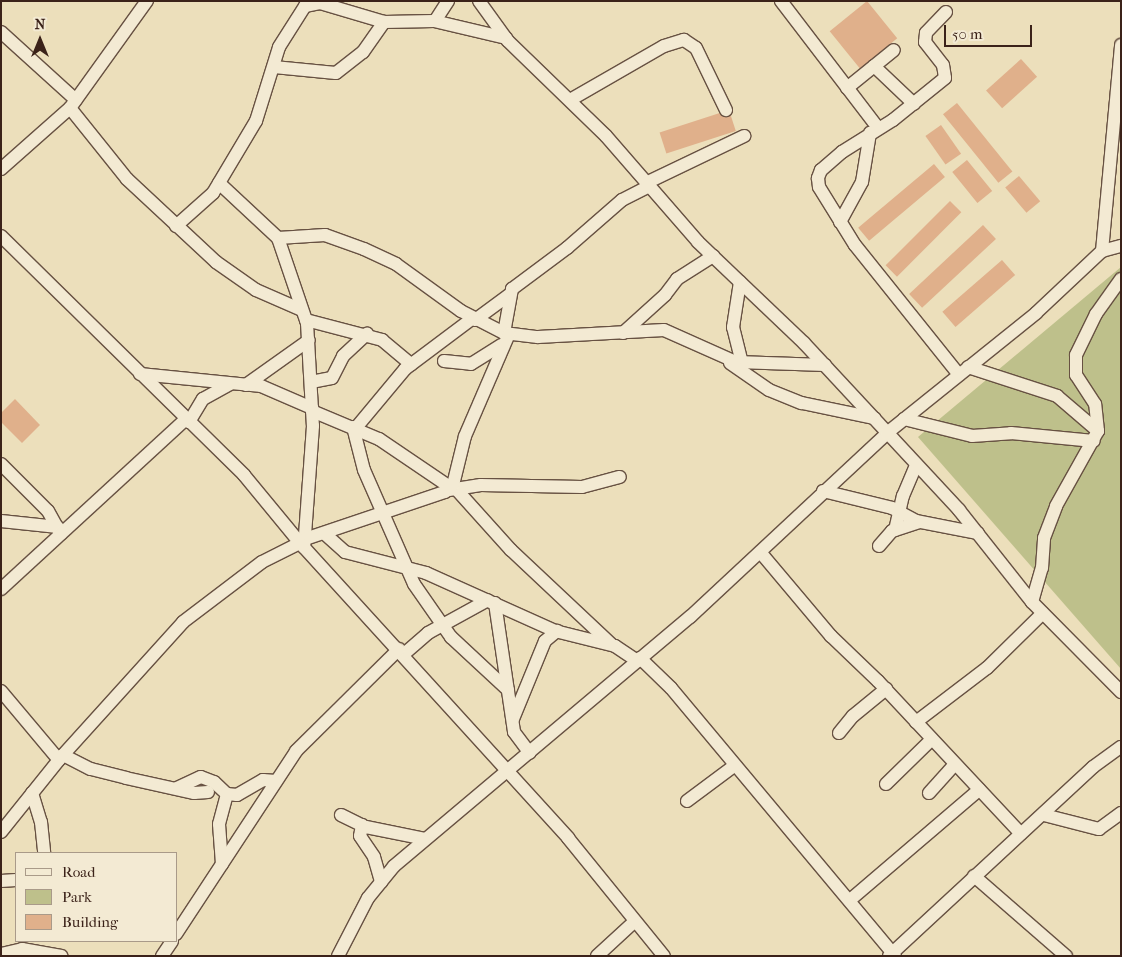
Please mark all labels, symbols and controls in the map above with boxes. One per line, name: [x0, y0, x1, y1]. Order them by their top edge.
north arrow: [15, 15, 65, 65]
scale bar: [947, 15, 1034, 47]
text: N: [35, 16, 45, 33]
text: 50 m: [952, 25, 982, 43]
legend: [15, 852, 178, 942]
text: Road: [62, 863, 95, 881]
text: Park: [62, 888, 92, 906]
text: Building: [62, 913, 118, 931]

